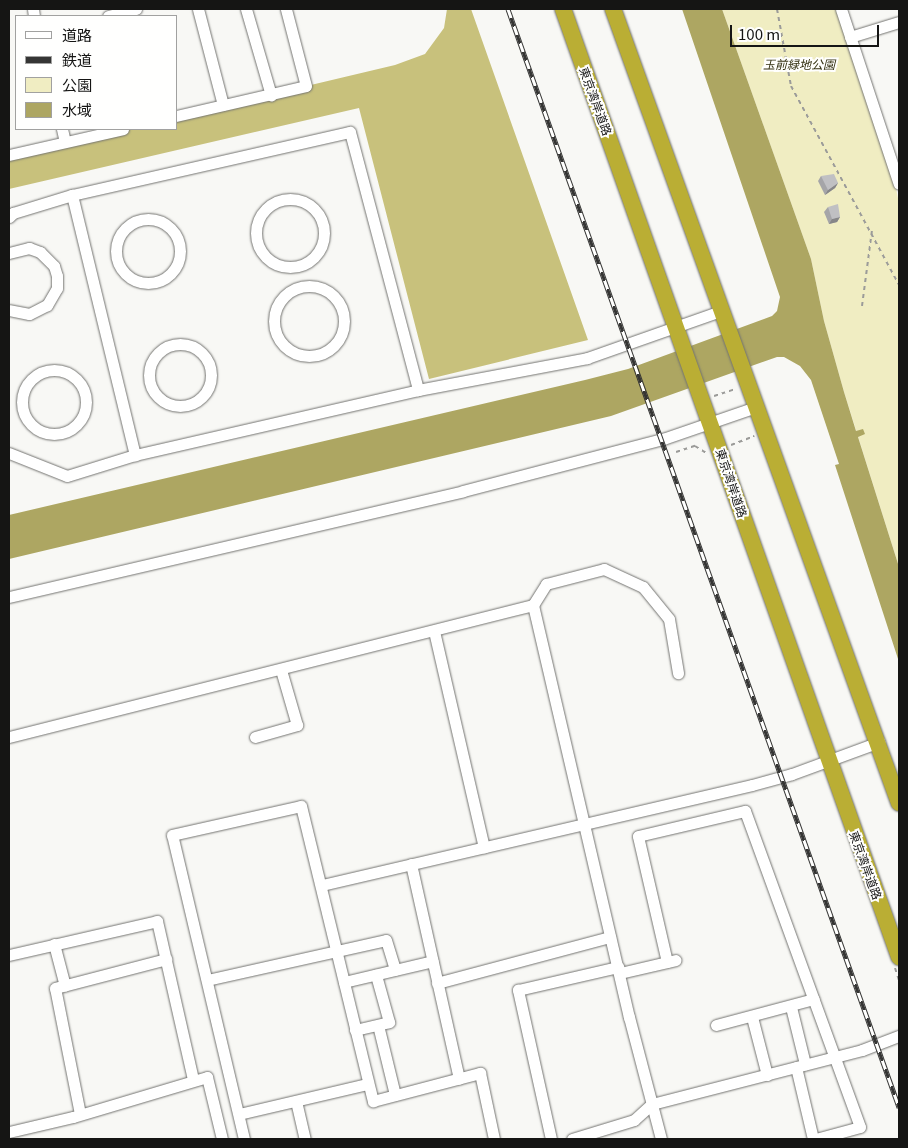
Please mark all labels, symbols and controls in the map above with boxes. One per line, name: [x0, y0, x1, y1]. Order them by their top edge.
legend: [15, 15, 178, 130]
scale bar: [733, 15, 882, 47]
text: 100 m: [738, 23, 780, 44]
text: 道路: [62, 24, 92, 45]
text: 鉄道: [62, 49, 92, 70]
park label: 玉前緑地公園: [763, 57, 835, 71]
street label: 東京湾岸道路: [577, 65, 615, 137]
text: 公園: [62, 74, 92, 95]
text: 水域: [62, 99, 92, 120]
street label: 東京湾岸道路: [713, 447, 751, 519]
street label: 東京湾岸道路: [847, 829, 885, 901]

